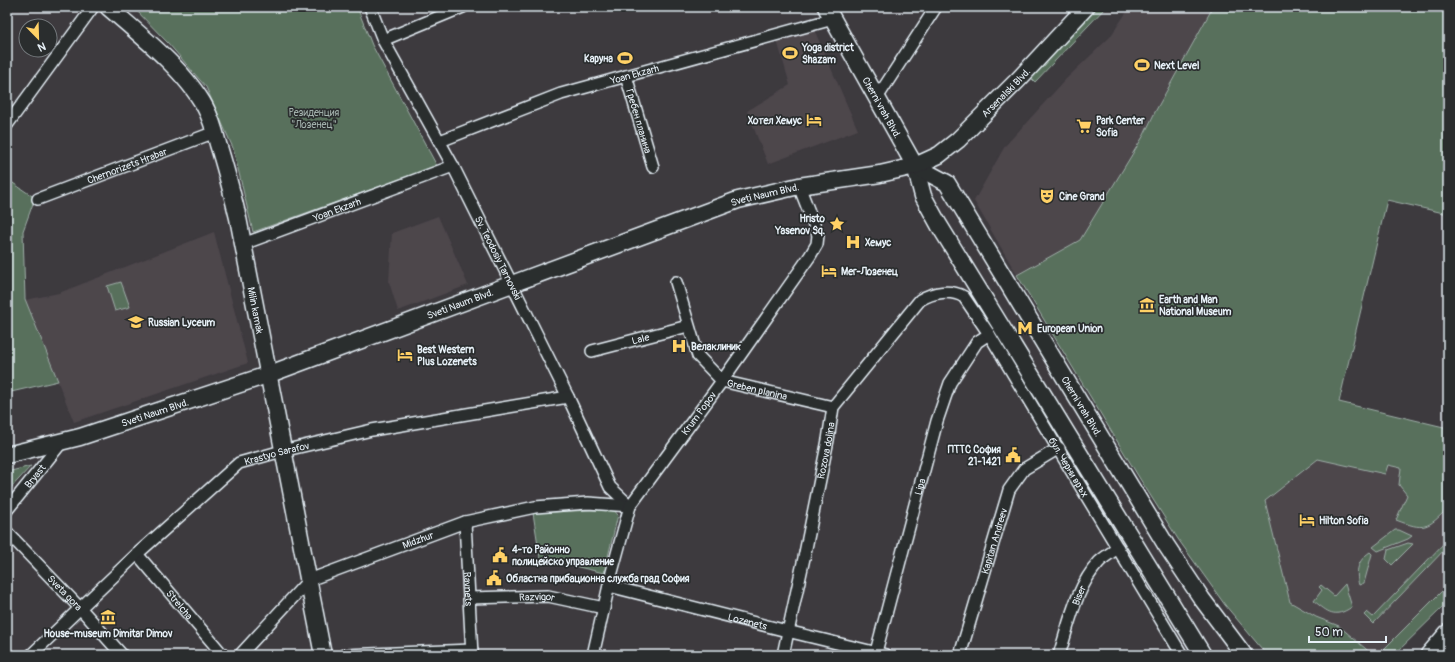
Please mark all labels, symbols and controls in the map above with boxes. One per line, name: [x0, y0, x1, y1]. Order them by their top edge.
north arrow: [18, 18, 58, 58]
text: N: [35, 39, 48, 54]
place label: Yoga district Shazam: [801, 42, 855, 66]
sports icon: Yoga district Shazam: [781, 44, 799, 62]
sports icon: Каруна: [616, 49, 634, 67]
place label: Каруна: [584, 53, 613, 65]
sports icon: Next Level: [1133, 56, 1151, 74]
place label: Next Level: [1154, 60, 1199, 72]
street label: Yoan Ekzarh: [608, 62, 661, 87]
street label: Arsenalski Blvd.: [979, 66, 1033, 120]
street label: Cherni vrah Blvd.: [859, 75, 903, 141]
street label: Гребен планина: [623, 88, 654, 155]
park label: Резиденция "Лозенец": [289, 107, 340, 131]
hotel icon: Хотел Хемус: [805, 111, 823, 129]
place label: Хотел Хемус: [748, 115, 802, 127]
place label: Park Center Sofia: [1096, 115, 1145, 139]
supermarket icon: Park Center Sofia: [1075, 117, 1093, 135]
street label: Chernorizets Hrabar: [86, 146, 169, 187]
street label: Sveti Naum Blvd.: [729, 181, 800, 209]
theatre icon: Cine Grand: [1038, 187, 1056, 205]
place label: Cine Grand: [1059, 191, 1105, 203]
street label: Yoan Ekzarh: [311, 196, 363, 225]
place label: Hristo Yasenov Sq.: [774, 213, 826, 237]
street label: Sv. Teodosiy Tarnovski: [472, 214, 524, 302]
place icon: Hristo Yasenov Sq.: [828, 215, 846, 233]
hospital icon: Хемус: [844, 233, 862, 251]
place label: Хемус: [865, 237, 891, 249]
hotel icon: Мег-Лозeнец: [820, 262, 838, 280]
place label: Мег-Лозeнец: [841, 266, 899, 278]
street label: Milin kamak: [245, 286, 266, 336]
street label: Sveti Naum Blvd.: [425, 286, 495, 322]
place label: Earth and Man National Museum: [1159, 294, 1231, 318]
museum icon: Earth and Man National Museum: [1138, 296, 1156, 314]
school or university icon: Russian Lyceum: [127, 313, 145, 331]
place label: Russian Lyceum: [148, 317, 215, 329]
metro station icon: European Union: [1016, 319, 1034, 337]
place label: European Union: [1037, 323, 1103, 335]
street label: Lale: [631, 331, 651, 347]
hospital icon: Велаклиник: [670, 337, 688, 355]
place label: Велаклиник: [691, 341, 742, 353]
place label: Best Western Plus Lozenets: [417, 344, 477, 368]
hotel icon: Best Western Plus Lozenets: [396, 346, 414, 364]
street label: Cherni vrah Blvd.: [1058, 374, 1104, 439]
street label: Greben planina: [726, 377, 789, 403]
street label: Krum Popov: [679, 389, 719, 438]
street label: Sveti Naum Blvd.: [120, 396, 190, 430]
street label: Rozova dolina: [815, 421, 838, 480]
street label: бул. Черни връх: [1045, 435, 1091, 500]
street label: Krastyo Sarafov: [243, 440, 311, 468]
place label: ПТТС София 21-1421: [948, 444, 1001, 468]
public building icon: ПТТС София 21-1421: [1004, 446, 1022, 464]
street label: Bryast: [22, 462, 49, 491]
street label: Lipa: [913, 477, 929, 497]
street label: Kapitan Andreev: [979, 506, 1010, 576]
hotel icon: Hilton Sofia: [1298, 511, 1316, 529]
place label: Hilton Sofia: [1319, 515, 1369, 527]
street label: Midzhur: [401, 529, 436, 552]
place label: 4-то Районно полицейско управление: [511, 544, 615, 568]
public building icon: 4-то Районно полицейско управление: [491, 546, 509, 564]
public building icon: Областна прибационна служба град София: [485, 569, 503, 587]
street label: Ravnets: [461, 572, 474, 607]
street label: Sveta gora: [45, 573, 85, 614]
place label: Областна прибационна служба град София: [506, 573, 690, 585]
street label: Biser: [1070, 583, 1089, 607]
street label: Strelcha: [163, 588, 195, 622]
street label: Razvigor: [519, 591, 556, 604]
museum icon: House-museum Dimitar Dimov: [99, 608, 117, 626]
street label: Lozenets: [726, 611, 769, 633]
scale bar: [1309, 618, 1386, 644]
text: 50 m: [1315, 625, 1343, 640]
place label: House-museum Dimitar Dimov: [44, 628, 173, 640]

